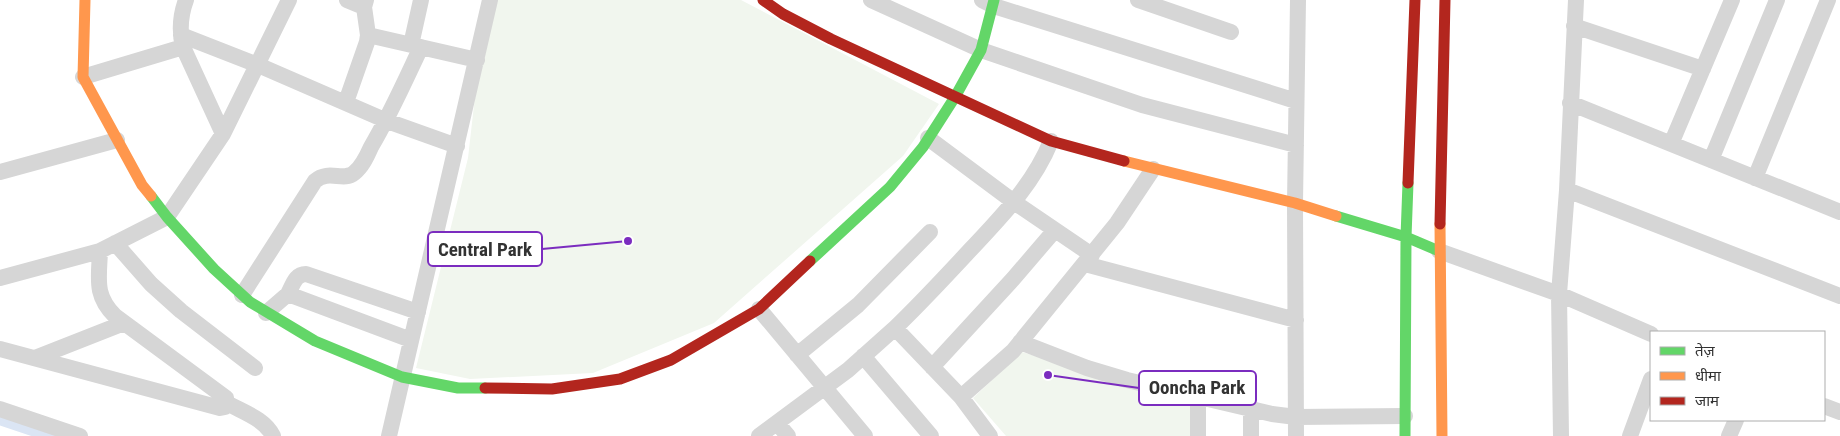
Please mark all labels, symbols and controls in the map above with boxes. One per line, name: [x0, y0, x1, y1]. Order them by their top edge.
callout: Central Park: [428, 232, 542, 266]
text: Central Park: [438, 238, 533, 261]
legend: [1650, 331, 1825, 421]
text: तेज़: [1695, 342, 1716, 360]
text: धीमा: [1695, 367, 1722, 385]
callout: Ooncha Park: [1139, 371, 1256, 405]
text: Ooncha Park: [1149, 376, 1246, 399]
text: जाम: [1695, 392, 1720, 410]

